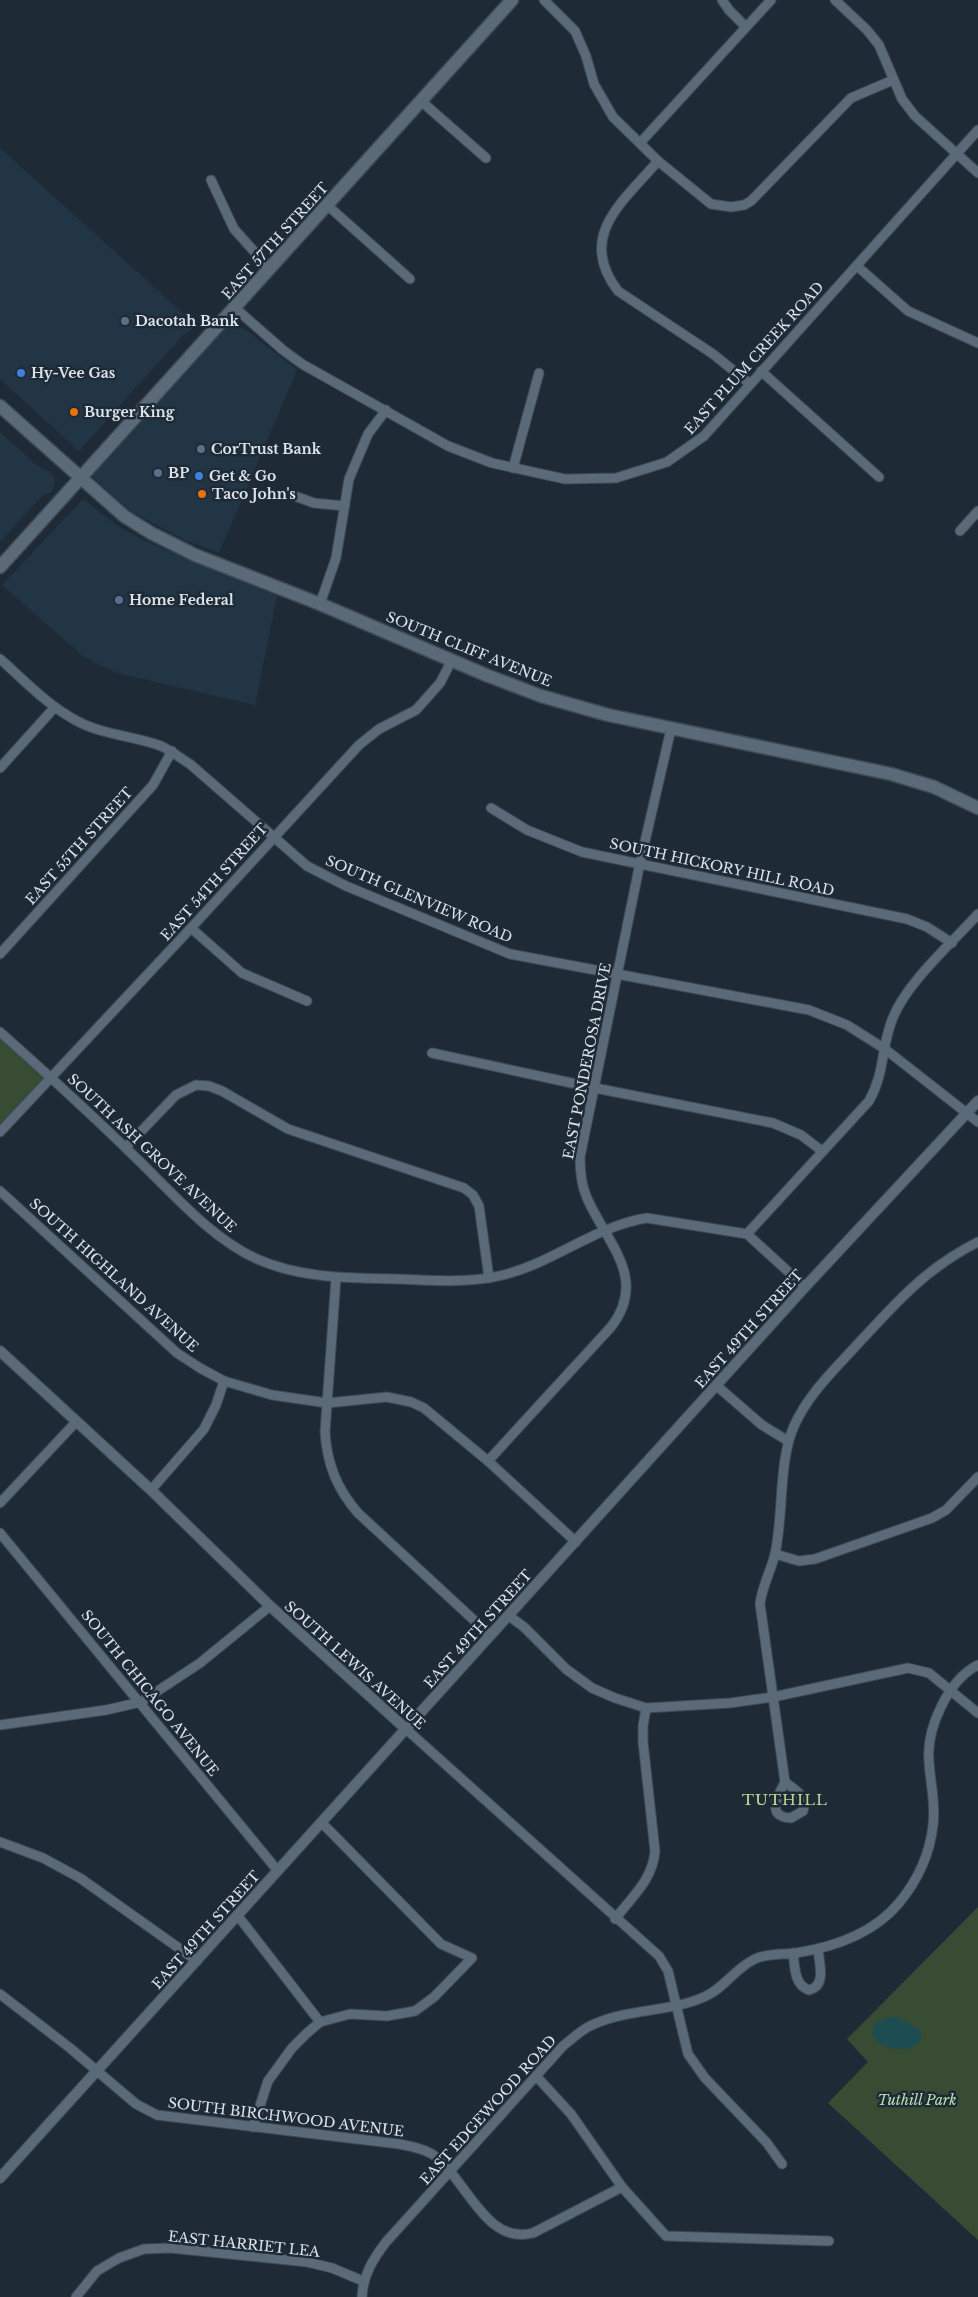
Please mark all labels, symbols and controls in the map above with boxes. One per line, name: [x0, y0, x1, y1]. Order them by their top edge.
street label: EAST 57TH STREET: [218, 179, 332, 303]
street label: EAST PLUM CREEK ROAD: [681, 278, 827, 438]
place label: Dacotah Bank: [135, 312, 239, 330]
marker: Dacotah Bank: [119, 315, 131, 327]
place label: Hy-Vee Gas: [31, 364, 116, 382]
marker: Hy-Vee Gas: [15, 367, 27, 379]
place label: Burger King: [84, 403, 175, 421]
marker: Burger King: [68, 406, 80, 418]
place label: CorTrust Bank: [211, 440, 322, 458]
marker: CorTrust Bank: [195, 443, 207, 455]
place label: BP: [168, 464, 189, 482]
marker: BP: [152, 467, 164, 479]
place label: Get & Go: [209, 467, 276, 485]
marker: Get & Go: [193, 470, 205, 482]
place label: Taco John's: [212, 485, 296, 503]
marker: Taco John's: [196, 488, 208, 500]
place label: Home Federal: [129, 591, 234, 609]
marker: Home Federal: [113, 594, 125, 606]
street label: SOUTH CLIFF AVENUE: [384, 607, 554, 691]
street label: EAST 55TH STREET: [22, 784, 136, 908]
street label: EAST 54TH STREET: [157, 820, 271, 944]
street label: SOUTH HICKORY HILL ROAD: [608, 834, 836, 900]
street label: SOUTH GLENVIEW ROAD: [323, 851, 515, 947]
street label: EAST PONDEROSA DRIVE: [559, 961, 615, 1161]
street label: SOUTH ASH GROVE AVENUE: [64, 1070, 240, 1236]
street label: SOUTH HIGHLAND AVENUE: [26, 1194, 202, 1356]
street label: EAST 49TH STREET: [691, 1266, 807, 1392]
street label: EAST 49TH STREET: [420, 1566, 536, 1692]
street label: SOUTH LEWIS AVENUE: [281, 1597, 429, 1733]
street label: SOUTH CHICAGO AVENUE: [77, 1606, 223, 1780]
district label: TUTHILL: [742, 1790, 828, 1809]
street label: EAST 49TH STREET: [148, 1867, 264, 1993]
street label: EAST EDGEWOOD ROAD: [416, 2031, 560, 2189]
park label: Tuthill Park: [878, 2091, 956, 2109]
street label: SOUTH BIRCHWOOD AVENUE: [167, 2094, 405, 2140]
street label: EAST HARRIET LEA: [167, 2227, 321, 2261]

